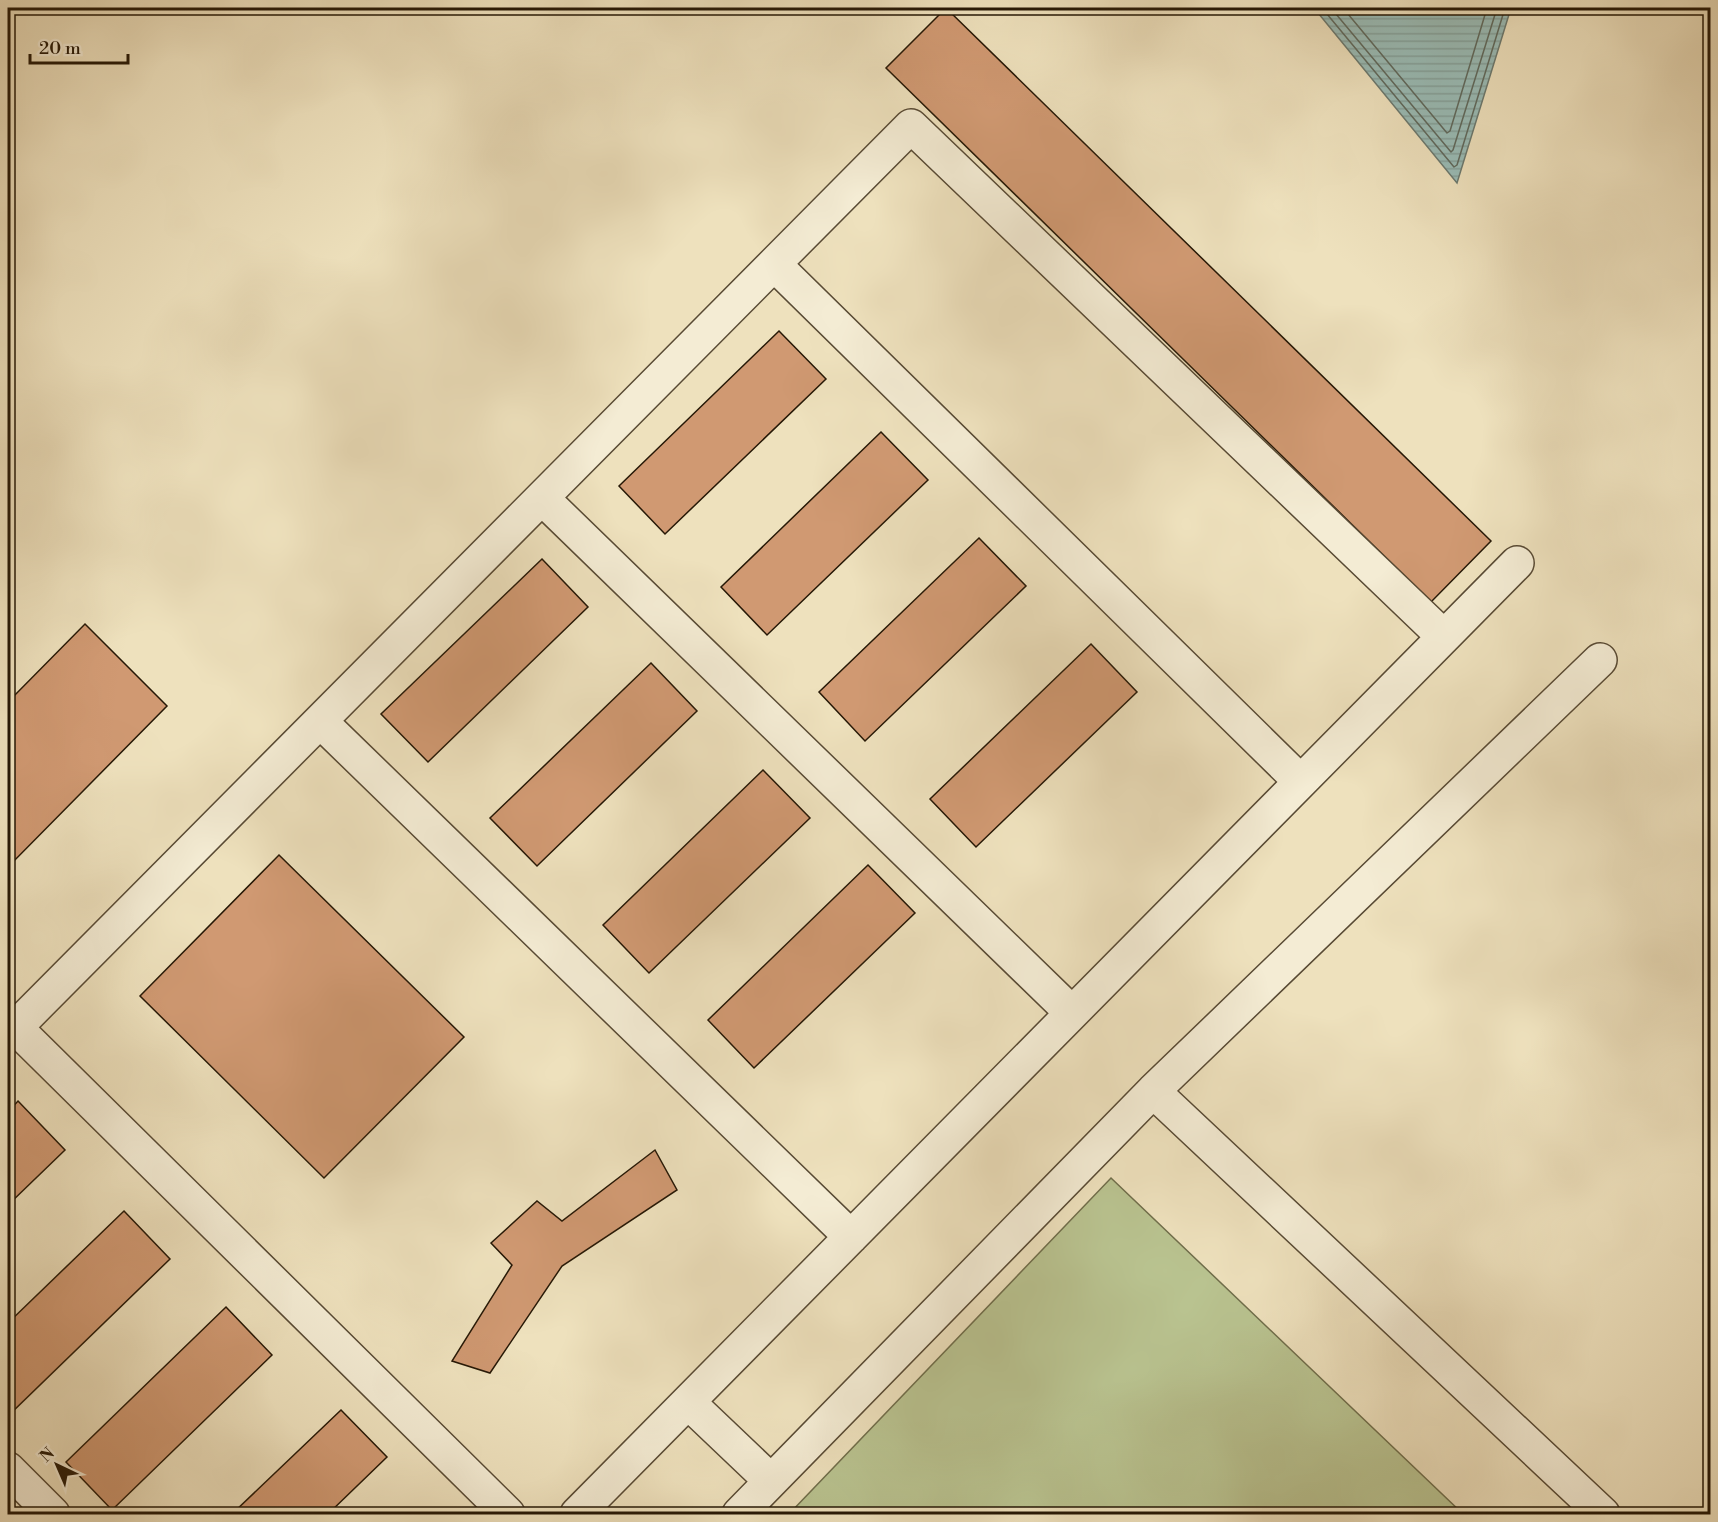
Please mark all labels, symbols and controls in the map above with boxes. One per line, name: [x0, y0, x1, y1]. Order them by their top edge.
scale bar: [30, 27, 128, 65]
text: 20 m: [39, 37, 81, 60]
north arrow: [27, 1435, 87, 1495]
text: N: [36, 1443, 59, 1467]

